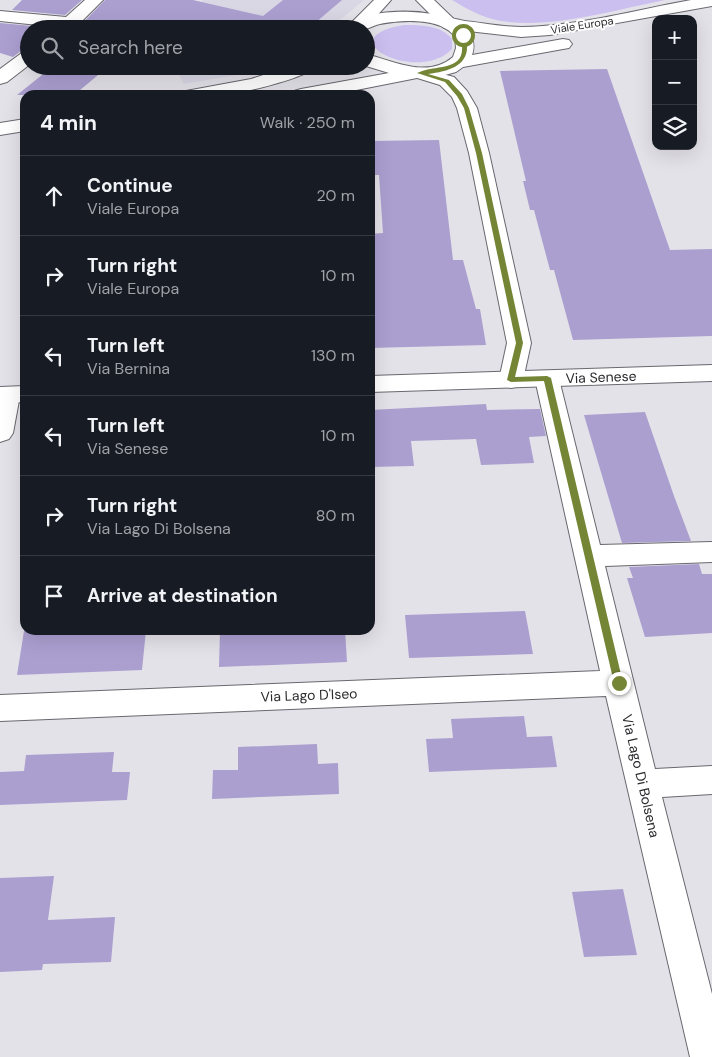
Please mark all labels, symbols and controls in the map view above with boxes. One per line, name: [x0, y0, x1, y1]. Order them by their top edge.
street label: Viale Europa: [550, 13, 614, 37]
map controls: [652, 15, 697, 150]
button: +: [652, 15, 697, 60]
search box: [20, 20, 375, 75]
route start: [452, 24, 475, 47]
icon: search: [38, 34, 66, 62]
text: Search here: [78, 35, 183, 60]
button: −: [652, 60, 697, 105]
button: layers: [652, 105, 697, 150]
text: 4 min: [40, 109, 97, 137]
text: Walk · 250 m: [260, 112, 355, 133]
text: Continue: [87, 173, 173, 198]
icon: ahead: [40, 182, 68, 210]
text: 20 m: [316, 185, 355, 206]
text: Viale Europa: [87, 198, 179, 219]
text: Turn right: [87, 253, 177, 278]
icon: right: [40, 262, 68, 290]
text: 10 m: [321, 265, 355, 286]
text: Viale Europa: [87, 278, 179, 299]
text: Turn left: [87, 333, 165, 358]
icon: left: [40, 342, 68, 370]
text: 130 m: [311, 345, 355, 366]
text: Via Bernina: [87, 358, 170, 379]
street label: Via Senese: [565, 367, 637, 387]
text: Turn left: [87, 413, 165, 438]
icon: left: [40, 422, 68, 450]
text: 10 m: [321, 425, 355, 446]
text: Via Senese: [87, 438, 168, 459]
text: Turn right: [87, 493, 177, 518]
icon: right: [40, 502, 68, 530]
text: 80 m: [316, 505, 355, 526]
text: Via Lago Di Bolsena: [87, 518, 231, 539]
icon: arrive: [40, 582, 68, 610]
text: Arrive at destination: [87, 583, 278, 608]
route end: [608, 672, 631, 695]
street label: Via Lago D'Iseo: [260, 684, 358, 706]
street label: Via Lago Di Bolsena: [618, 713, 664, 839]

